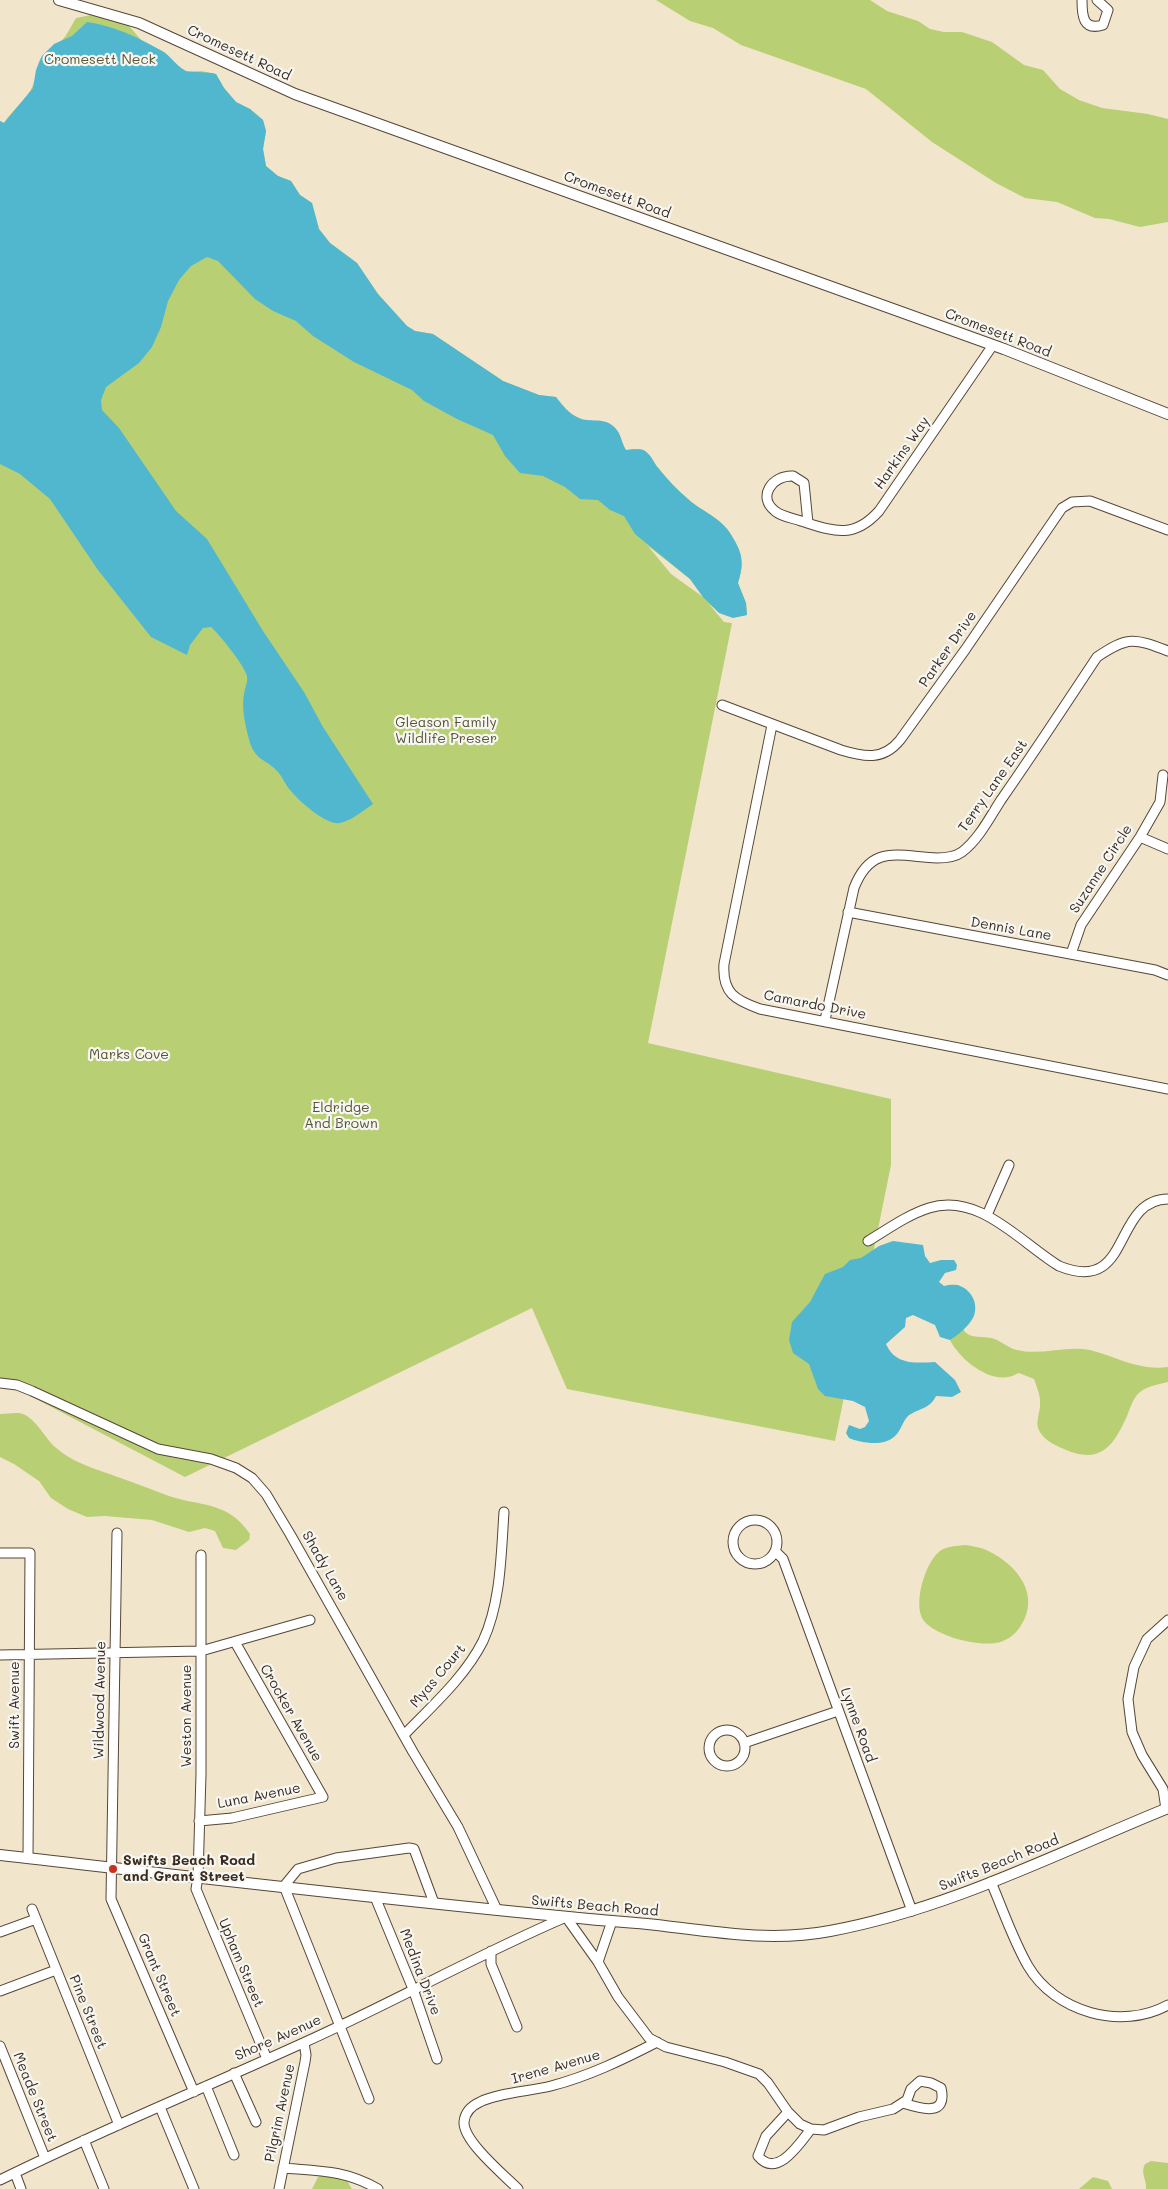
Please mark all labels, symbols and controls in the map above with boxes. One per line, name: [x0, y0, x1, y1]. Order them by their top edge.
street label: Cromesett Road: [185, 22, 293, 84]
park label: Cromesett Neck: [44, 52, 156, 68]
street label: Cromesett Road: [561, 168, 673, 222]
street label: Cromesett Road: [943, 305, 1053, 361]
street label: Harkins Way: [871, 413, 933, 493]
street label: Parker Drive: [916, 608, 980, 690]
park label: Gleason Family Wildlife Preser: [395, 715, 497, 748]
street label: Terry Lane East: [955, 737, 1031, 835]
street label: Suzanne Circle: [1066, 821, 1136, 917]
street label: Dennis Lane: [969, 914, 1053, 944]
street label: Camardo Drive: [762, 987, 868, 1023]
park label: Marks Cove: [89, 1047, 169, 1063]
park label: Eldridge And Brown: [304, 1100, 378, 1132]
street label: Shady Lane: [298, 1528, 352, 1604]
street label: Wildwood Avenue: [91, 1641, 109, 1759]
street label: Myas Court: [407, 1641, 469, 1711]
street label: Swift Avenue: [7, 1661, 23, 1749]
street label: Crocker Avenue: [256, 1661, 326, 1765]
street label: Weston Avenue: [179, 1665, 195, 1767]
street label: Lynne Road: [837, 1685, 879, 1765]
street label: Luna Avenue: [216, 1780, 302, 1812]
street label: Swifts Beach Road: [937, 1831, 1061, 1895]
place label: Swifts Beach Road and Grant Street: [123, 1853, 255, 1885]
marker: Swifts Beach Road and Grant Street: [107, 1863, 119, 1875]
street label: Swifts Beach Road: [531, 1892, 659, 1920]
street label: Upham Street: [215, 1916, 267, 2010]
street label: Medina Drive: [396, 1927, 444, 2017]
street label: Grant Street: [134, 1931, 184, 2019]
street label: Pine Street: [66, 1973, 110, 2051]
street label: Shore Avenue: [232, 2011, 324, 2065]
street label: Irene Avenue: [510, 2046, 602, 2088]
street label: Meade Street: [9, 2050, 61, 2144]
street label: Pilgrim Avenue: [261, 2062, 299, 2164]

